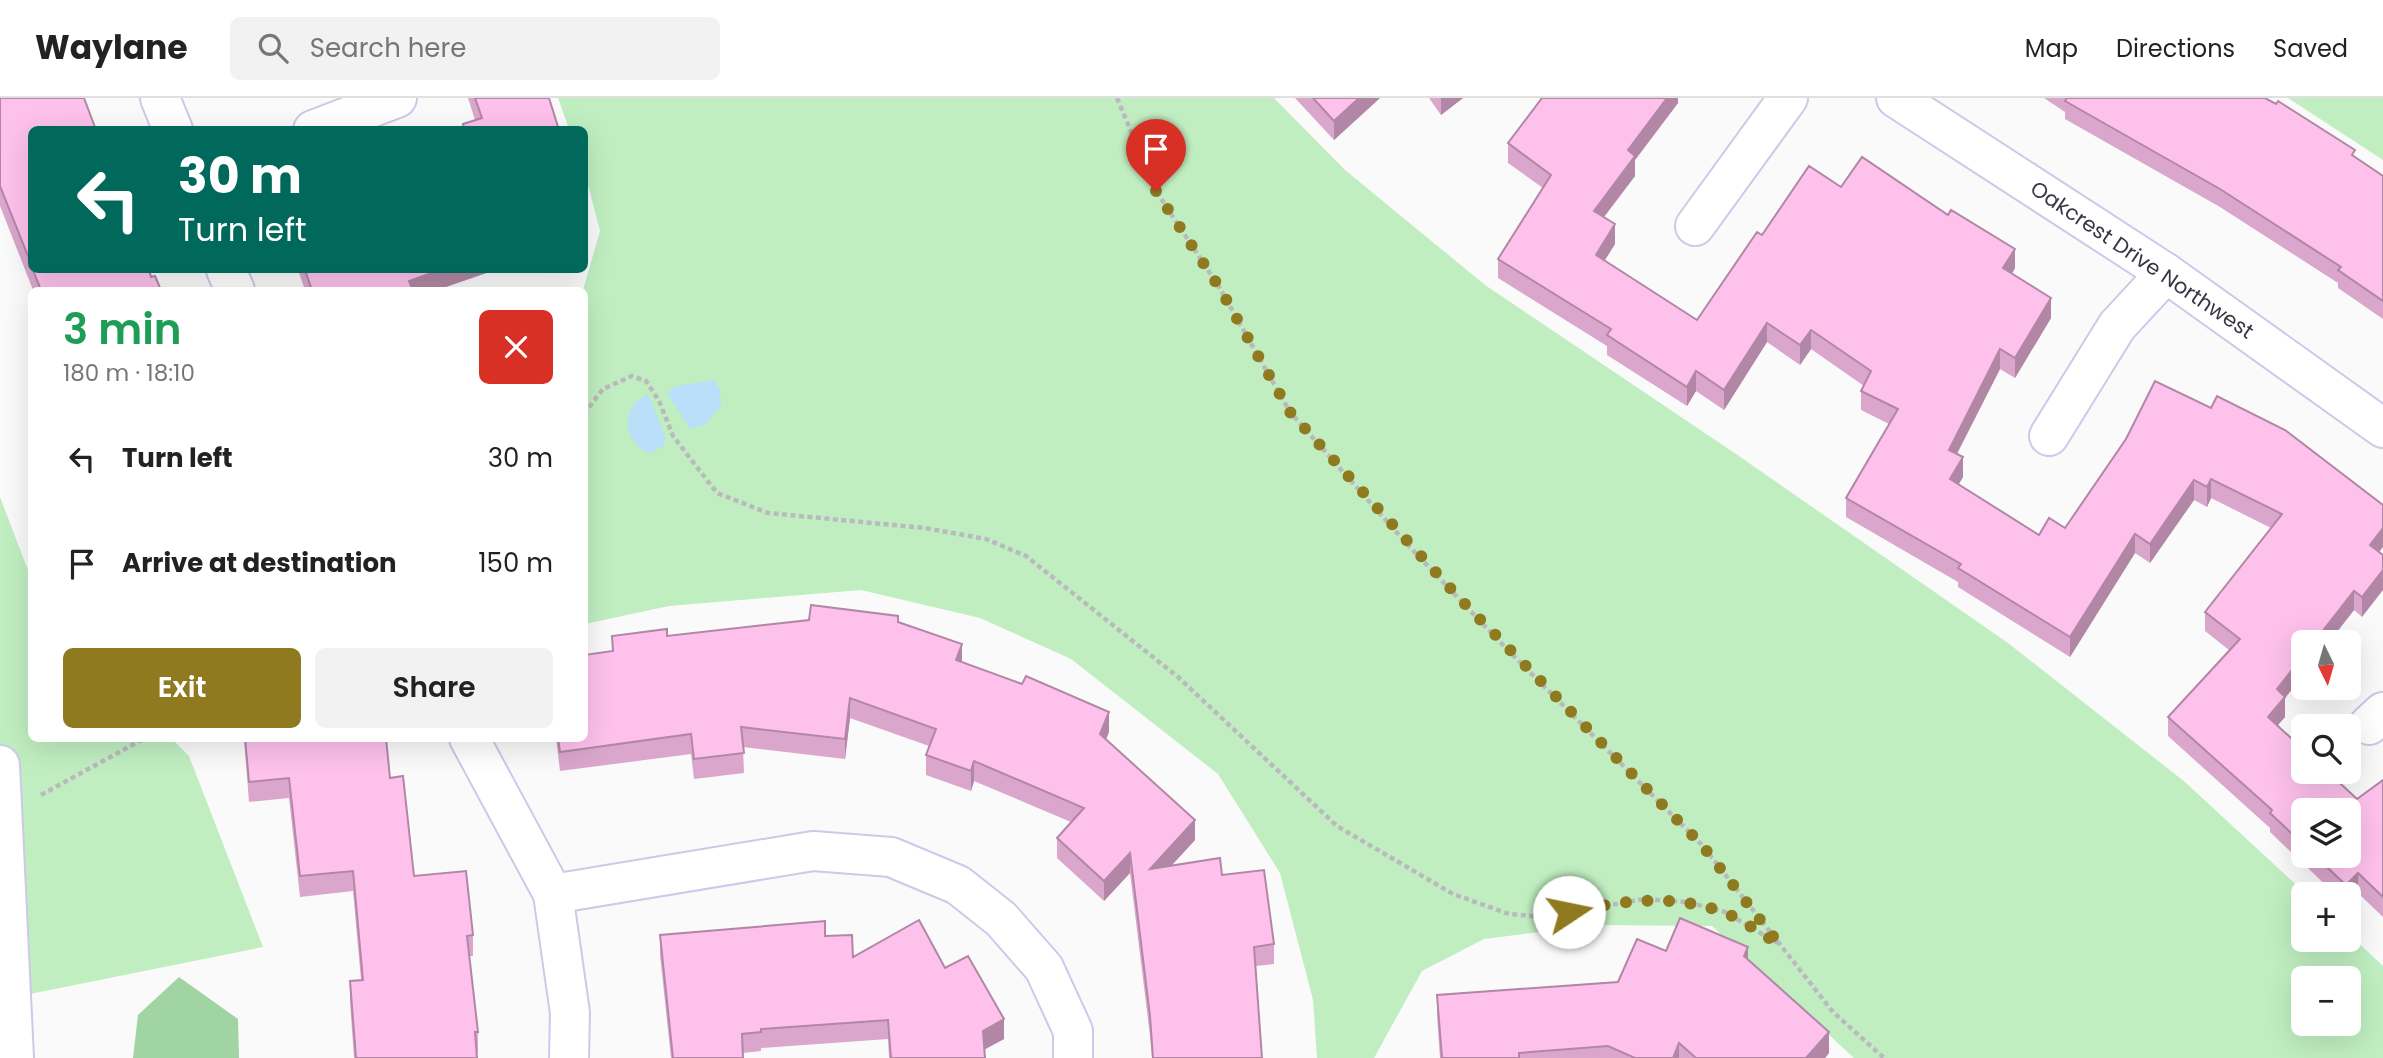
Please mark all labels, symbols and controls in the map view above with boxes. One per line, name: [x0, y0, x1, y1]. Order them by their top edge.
search box: [230, 17, 720, 80]
text: Waylane: [35, 24, 188, 71]
icon: search: [254, 29, 292, 67]
text: Search here: [310, 30, 466, 66]
text: Map: [2025, 32, 2078, 65]
text: Directions: [2116, 32, 2235, 65]
text: Saved: [2273, 32, 2348, 65]
pin: [1126, 119, 1186, 191]
icon: arrive: [1137, 130, 1175, 168]
text: 30 m: [178, 142, 302, 210]
icon: left: [63, 154, 154, 245]
street label: Oakcrest Drive Northwest: [2025, 174, 2260, 345]
text: Turn left: [178, 207, 307, 252]
text: 3 min: [63, 300, 182, 359]
button: close: [479, 310, 553, 384]
text: 180 m · 18:10: [63, 357, 195, 389]
icon: left: [63, 440, 101, 478]
text: Turn left: [122, 440, 233, 476]
text: 30 m: [488, 440, 553, 476]
icon: arrive: [63, 545, 101, 583]
text: Arrive at destination: [122, 545, 397, 581]
text: 150 m: [478, 545, 553, 581]
north arrow: [2291, 630, 2361, 700]
map controls: [2291, 630, 2361, 1036]
button: Exit: [63, 648, 301, 728]
button: Share: [315, 648, 553, 728]
button: search: [2291, 714, 2361, 784]
button: layers: [2291, 798, 2361, 868]
position arrow: [1532, 875, 1606, 949]
button: +: [2291, 882, 2361, 952]
button: −: [2291, 966, 2361, 1036]

